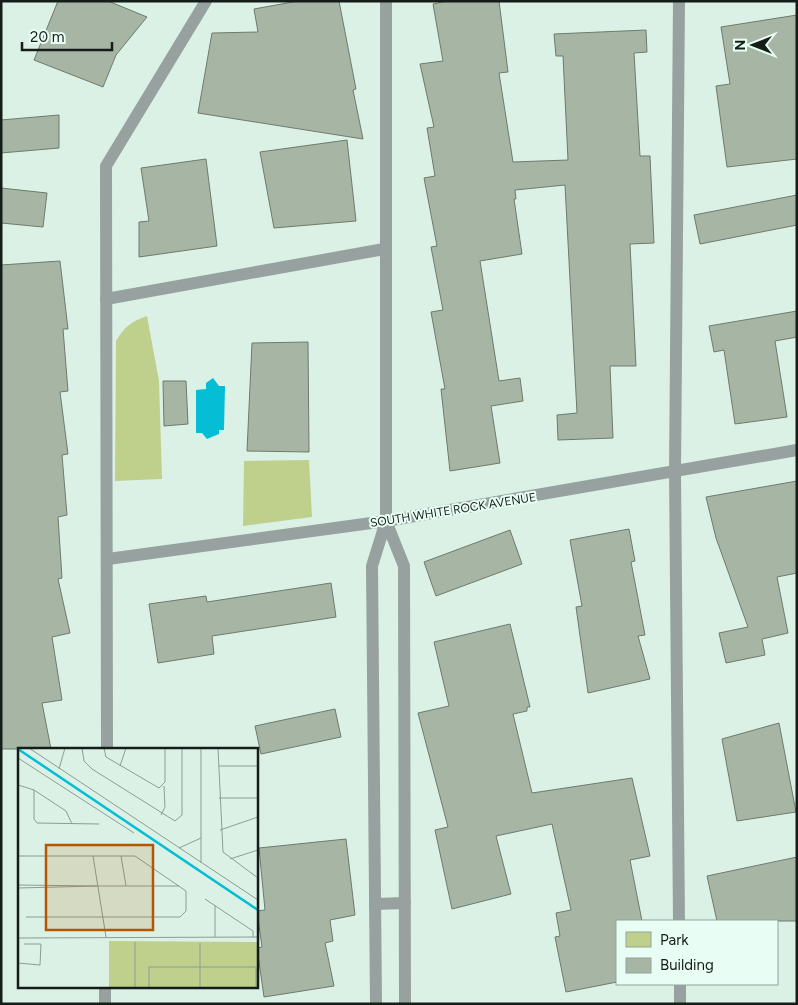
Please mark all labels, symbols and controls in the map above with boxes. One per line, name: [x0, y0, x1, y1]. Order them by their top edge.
scale bar: [22, 20, 112, 52]
north arrow: [728, 20, 778, 70]
text: 20 m: [30, 28, 64, 46]
text: N: [732, 40, 749, 50]
street label: SOUTH WHITE ROCK AVENUE: [369, 490, 537, 530]
inset map: [18, 748, 258, 988]
legend: [616, 920, 778, 985]
text: Park: [660, 931, 689, 949]
text: Building: [660, 956, 714, 974]

